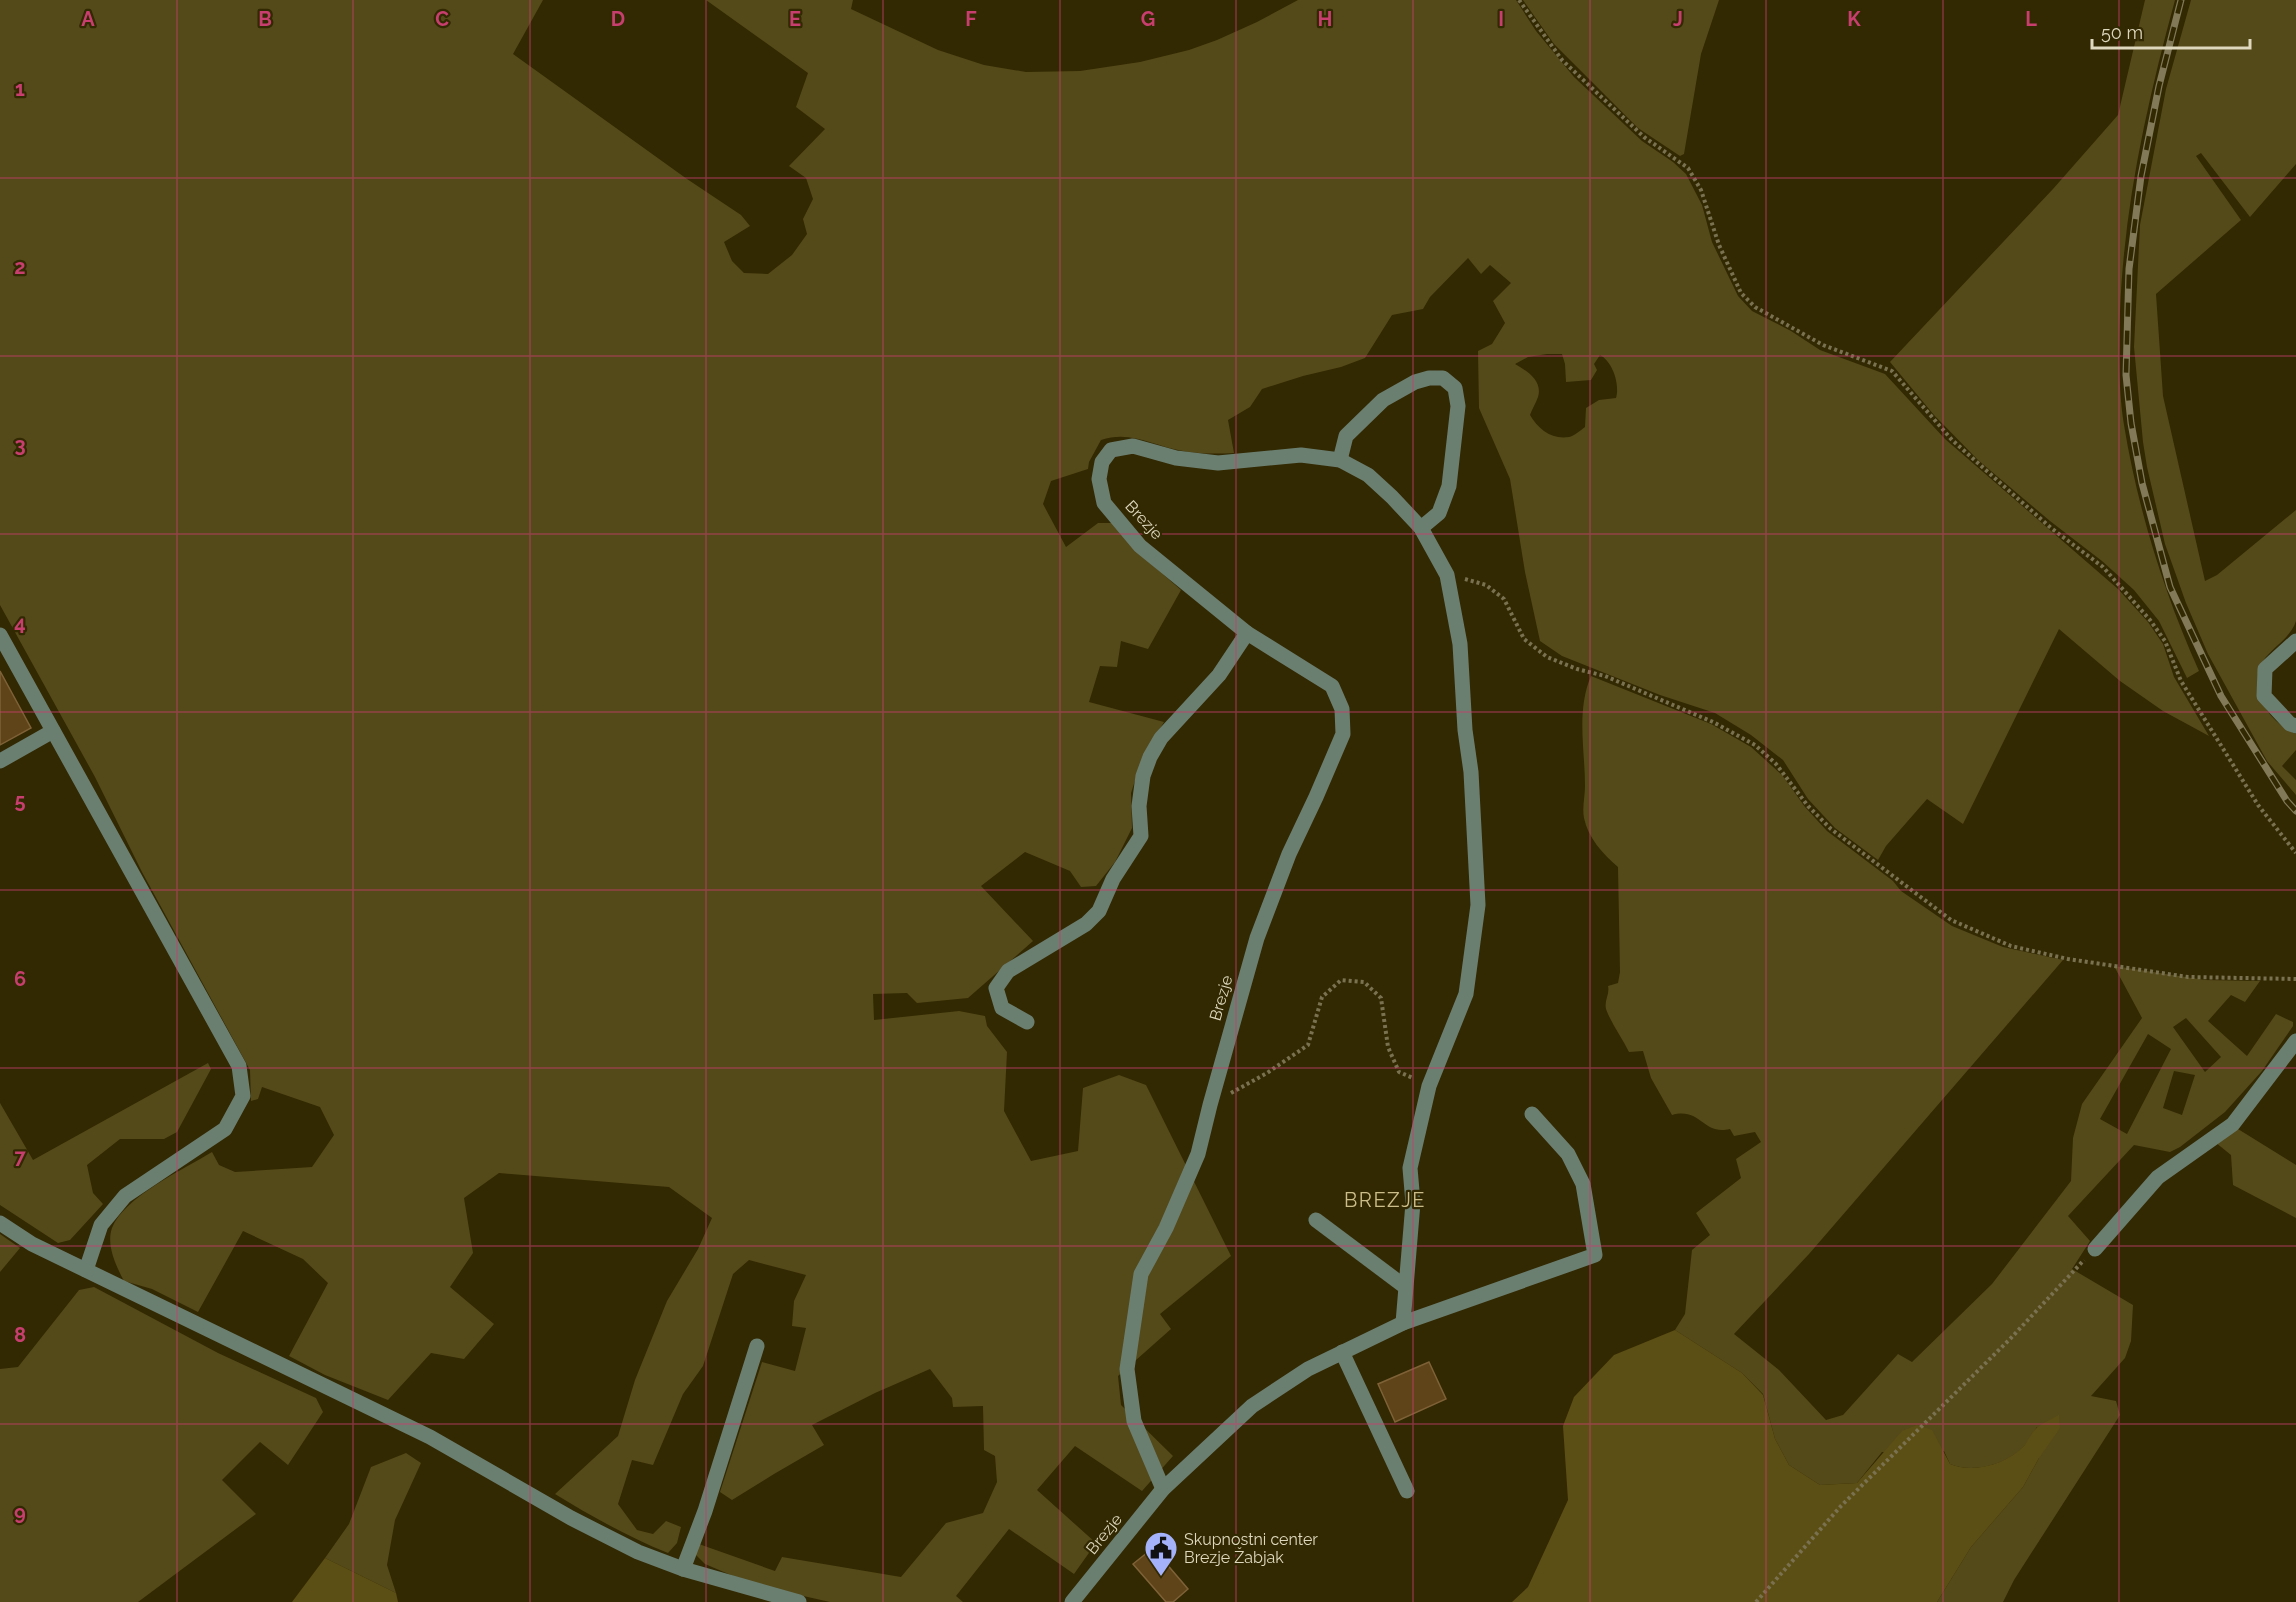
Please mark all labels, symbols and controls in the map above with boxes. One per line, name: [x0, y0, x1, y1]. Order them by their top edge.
text: A: [81, 7, 95, 31]
text: B: [258, 7, 272, 31]
text: C: [435, 7, 449, 31]
text: D: [611, 7, 625, 31]
text: E: [789, 7, 801, 31]
text: F: [965, 7, 977, 31]
text: G: [1141, 7, 1155, 31]
text: H: [1318, 7, 1332, 31]
text: I: [1498, 7, 1504, 31]
text: J: [1673, 7, 1683, 31]
text: K: [1847, 7, 1861, 31]
text: L: [2025, 7, 2037, 31]
scale bar: [2092, 12, 2250, 50]
text: 50 m: [2101, 22, 2143, 43]
text: 1: [15, 77, 25, 101]
text: 2: [14, 255, 26, 279]
text: 3: [14, 433, 26, 457]
street label: Brezje: [1121, 497, 1167, 543]
text: 4: [14, 611, 26, 635]
text: 5: [14, 789, 26, 813]
text: 6: [14, 967, 26, 991]
street label: Brezje: [1206, 973, 1236, 1023]
text: 7: [14, 1145, 26, 1169]
district label: BREZJE: [1344, 1188, 1426, 1212]
text: 8: [14, 1323, 26, 1347]
text: 9: [14, 1501, 26, 1525]
street label: Brezje: [1082, 1510, 1126, 1558]
public building icon: Skupnostni center Brezje Žabjak: [1143, 1530, 1179, 1577]
place label: Skupnostni center Brezje Žabjak: [1184, 1530, 1318, 1567]

